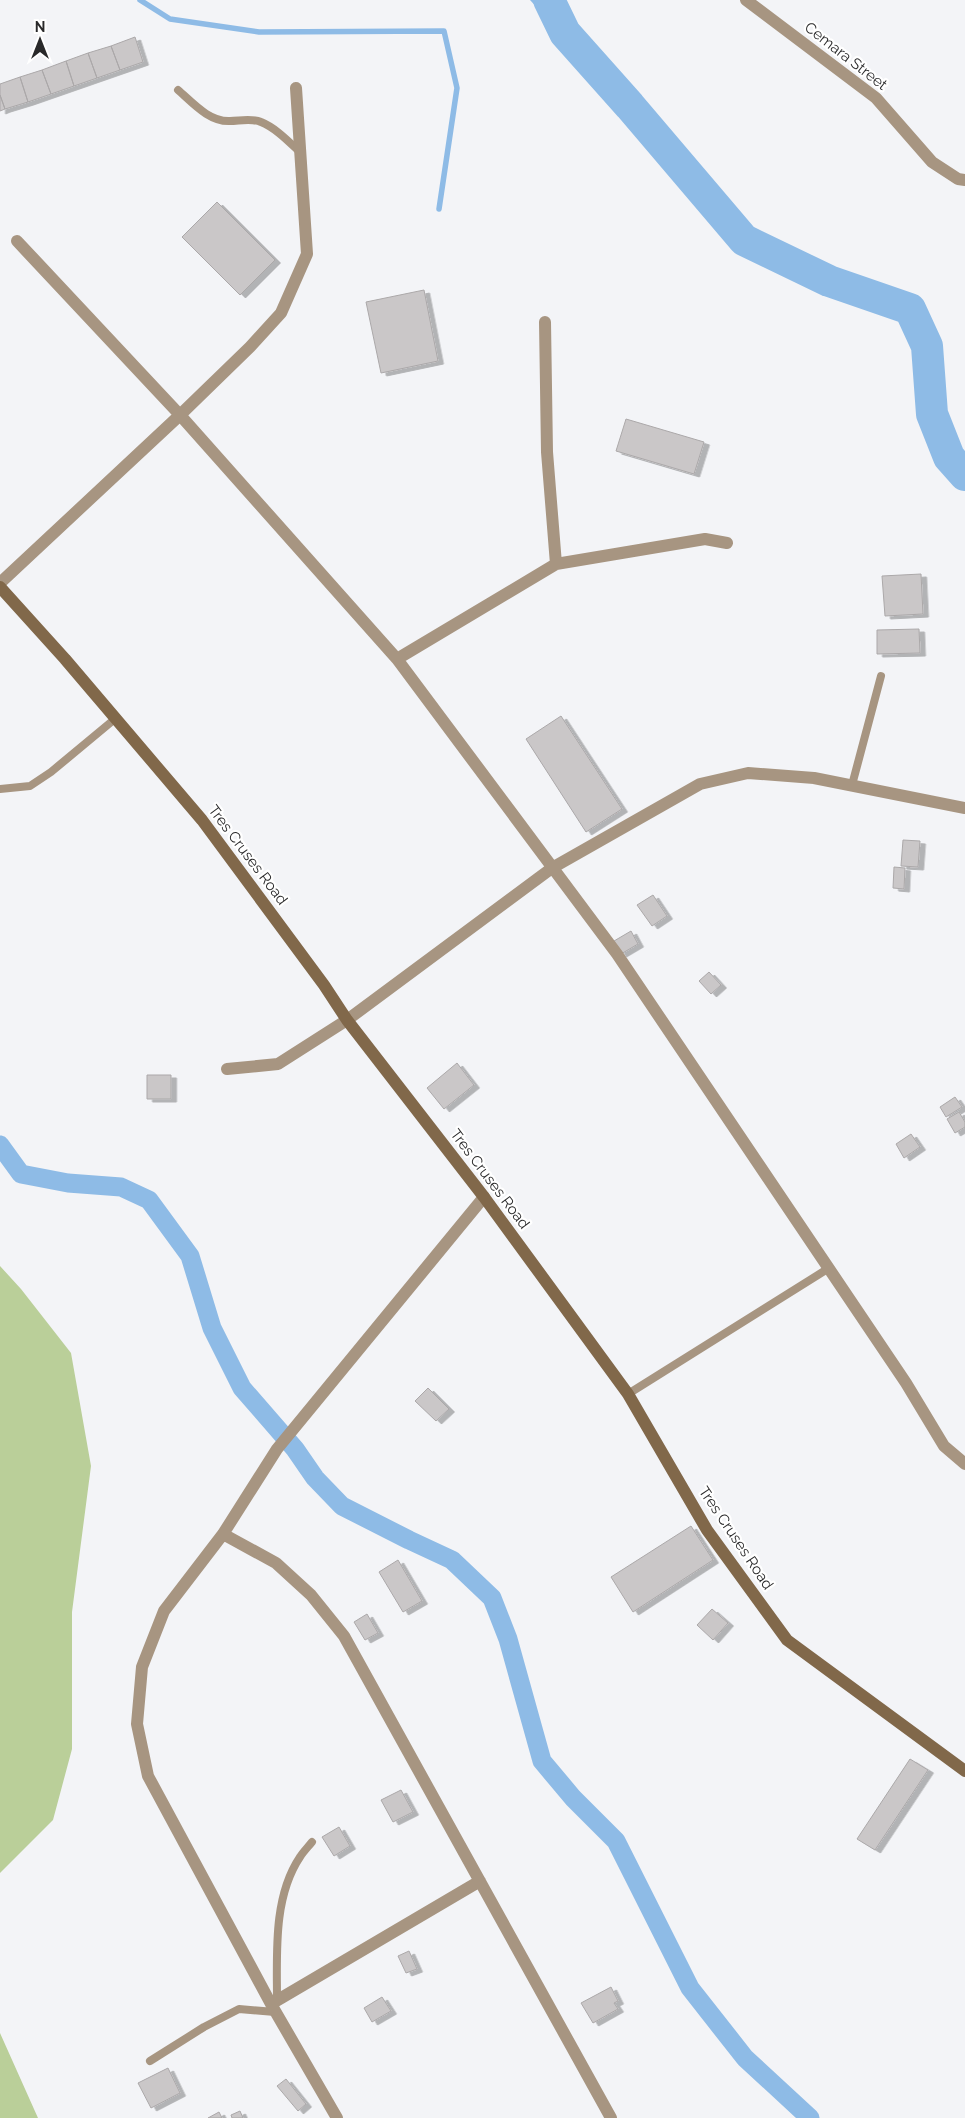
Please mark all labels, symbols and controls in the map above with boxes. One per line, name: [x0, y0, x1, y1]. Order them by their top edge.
north arrow: [15, 15, 65, 65]
street label: Cemara Street: [801, 18, 891, 94]
text: N: [35, 19, 45, 35]
street label: Tres Cruses Road: [205, 802, 291, 908]
street label: Tres Cruses Road: [447, 1126, 533, 1232]
street label: Tres Cruses Road: [695, 1483, 777, 1593]

